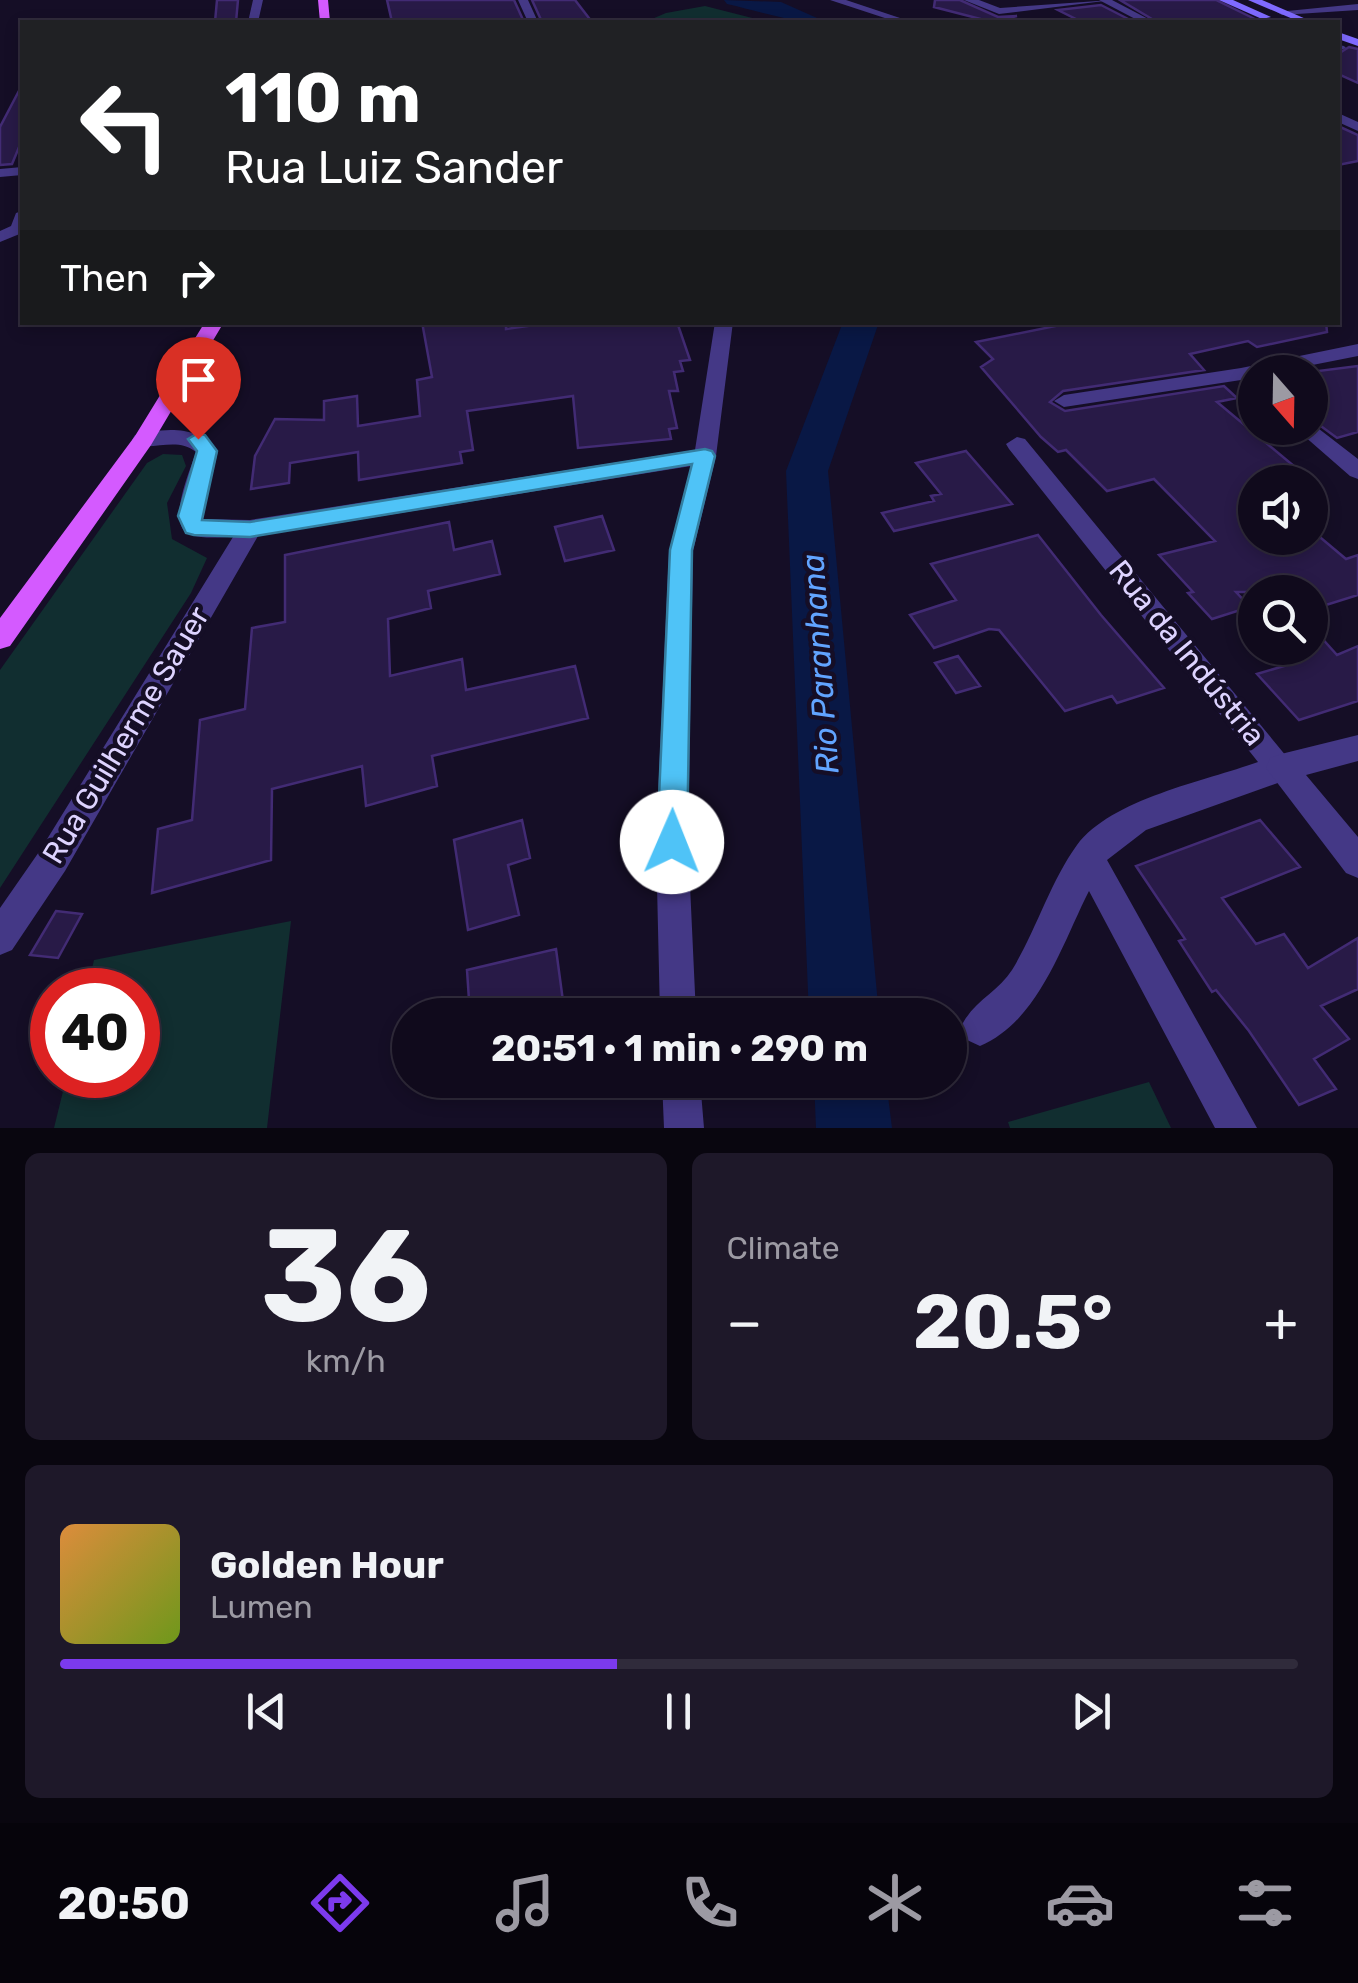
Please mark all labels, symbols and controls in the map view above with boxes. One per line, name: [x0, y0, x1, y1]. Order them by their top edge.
text: 110 m: [225, 57, 421, 140]
icon: left: [60, 60, 190, 190]
text: Rua Luiz Sander: [225, 141, 563, 194]
icon: right: [169, 250, 224, 305]
text: Then: [60, 255, 149, 301]
pin: [156, 337, 241, 440]
icon: arrive: [171, 352, 226, 407]
north arrow: [1238, 355, 1328, 445]
map controls: [1238, 355, 1328, 665]
button: sound: [1238, 465, 1328, 555]
water label: Rio Paranhana: [793, 552, 847, 776]
street label: Rua da Indústria: [1101, 553, 1273, 753]
button: search: [1238, 575, 1328, 665]
street label: Rua Guilherme Sauer: [35, 599, 217, 870]
position arrow: [620, 790, 724, 894]
speed limit sign: 40: [30, 968, 160, 1098]
text: 20:51 · 1 min · 290 m: [491, 1025, 868, 1071]
text: 36: [261, 1199, 431, 1354]
text: Climate: [727, 1229, 840, 1267]
text: 20.5°: [913, 1278, 1113, 1367]
text: −: [727, 1290, 762, 1355]
text: +: [1264, 1290, 1298, 1355]
text: km/h: [306, 1342, 386, 1380]
text: Golden Hour: [210, 1542, 444, 1588]
text: Lumen: [210, 1588, 313, 1626]
icon: previous: [239, 1684, 294, 1739]
icon: pause: [651, 1684, 706, 1739]
icon: next: [1064, 1684, 1119, 1739]
icon: directions: [305, 1868, 375, 1938]
icon: music: [490, 1868, 560, 1938]
icon: phone: [675, 1868, 745, 1938]
icon: climate: [860, 1868, 930, 1938]
icon: car: [1045, 1868, 1115, 1938]
icon: filters: [1230, 1868, 1300, 1938]
text: 20:50: [58, 1877, 190, 1930]

